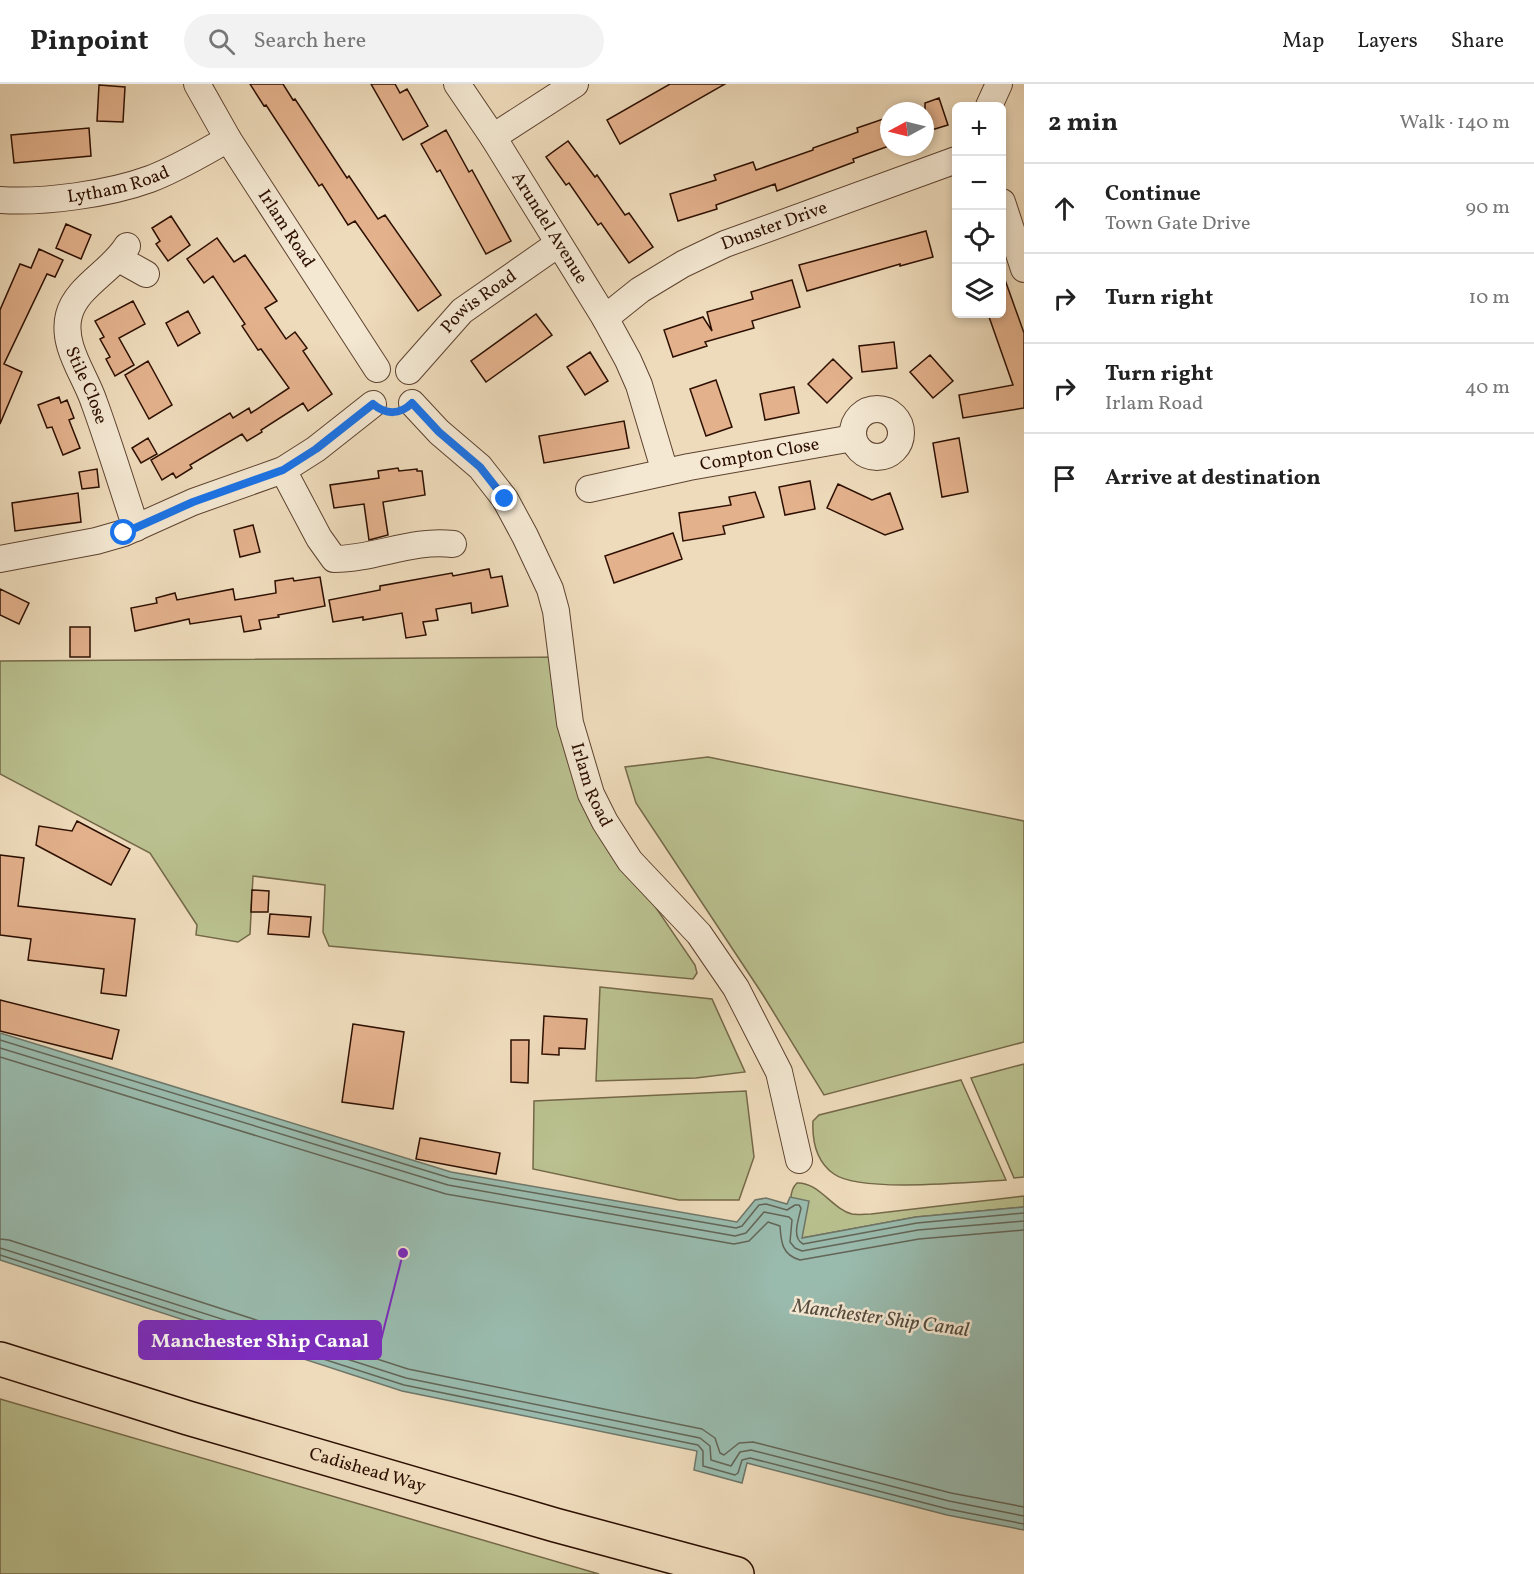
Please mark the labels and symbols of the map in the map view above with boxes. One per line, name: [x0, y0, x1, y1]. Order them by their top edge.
north arrow: [880, 102, 934, 156]
street label: Lytham Road: [66, 160, 174, 210]
street label: Arundel Avenue: [505, 167, 594, 289]
street label: Irlam Road: [252, 185, 321, 273]
street label: Dunster Drive: [718, 195, 831, 257]
street label: Powis Road: [435, 264, 522, 339]
street label: Stile Close: [59, 343, 113, 427]
street label: Compton Close: [698, 432, 821, 477]
route end: [491, 485, 517, 511]
route start: [110, 519, 136, 545]
street label: Irlam Road: [564, 740, 618, 832]
water label: Manchester Ship Canal: [790, 1293, 971, 1345]
callout: Manchester Ship Canal: [139, 1321, 381, 1359]
text: Manchester Ship Canal: [151, 1328, 369, 1356]
street label: Cadishead Way: [306, 1441, 429, 1499]

